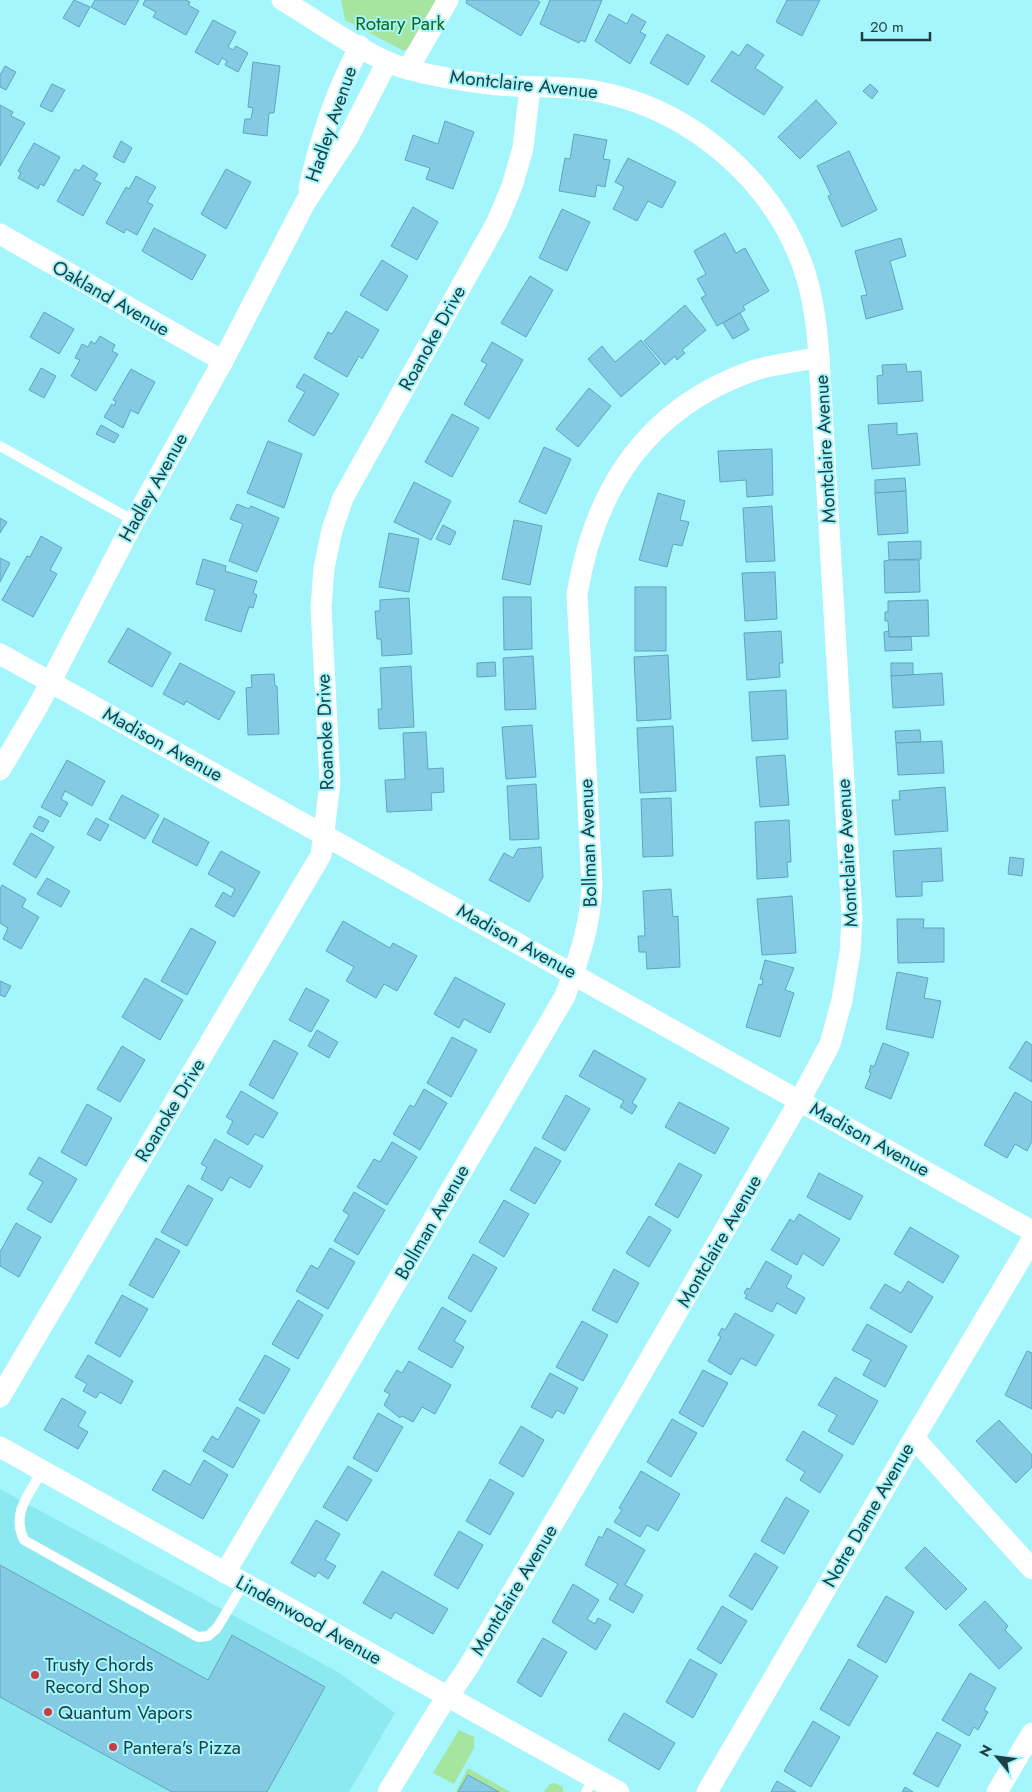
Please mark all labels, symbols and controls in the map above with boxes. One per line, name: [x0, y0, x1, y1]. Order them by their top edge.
park label: Rotary Park: [355, 10, 445, 37]
scale bar: [862, 10, 930, 42]
text: 20 m: [870, 16, 904, 38]
street label: Hadley Avenue: [299, 62, 363, 185]
street label: Montclaire Avenue: [449, 63, 600, 105]
street label: Oakland Avenue: [47, 253, 175, 343]
street label: Roanoke Drive: [392, 280, 472, 395]
street label: Montclaire Avenue: [808, 374, 842, 524]
street label: Hadley Avenue: [112, 427, 194, 546]
street label: Roanoke Drive: [309, 673, 341, 791]
street label: Madison Avenue: [98, 700, 228, 788]
street label: Bollman Avenue: [572, 778, 604, 908]
street label: Montclaire Avenue: [830, 778, 864, 928]
street label: Madison Avenue: [452, 897, 582, 985]
street label: Roanoke Drive: [128, 1053, 212, 1167]
street label: Madison Avenue: [805, 1095, 935, 1183]
street label: Bollman Avenue: [388, 1159, 476, 1284]
street label: Montclaire Avenue: [670, 1170, 768, 1312]
street label: Notre Dame Avenue: [816, 1438, 921, 1592]
street label: Montclaire Avenue: [464, 1519, 564, 1661]
street label: Lindenwood Avenue: [231, 1569, 387, 1671]
place label: Trusty Chords Record Shop: [45, 1651, 154, 1700]
marker: Trusty Chords Record Shop: [29, 1669, 41, 1681]
place label: Quantum Vapors: [58, 1699, 193, 1726]
marker: Quantum Vapors: [42, 1706, 54, 1718]
north arrow: [972, 1732, 1022, 1782]
place label: Pantera's Pizza: [123, 1734, 241, 1761]
marker: Pantera's Pizza: [107, 1741, 119, 1753]
text: N: [974, 1741, 997, 1760]

